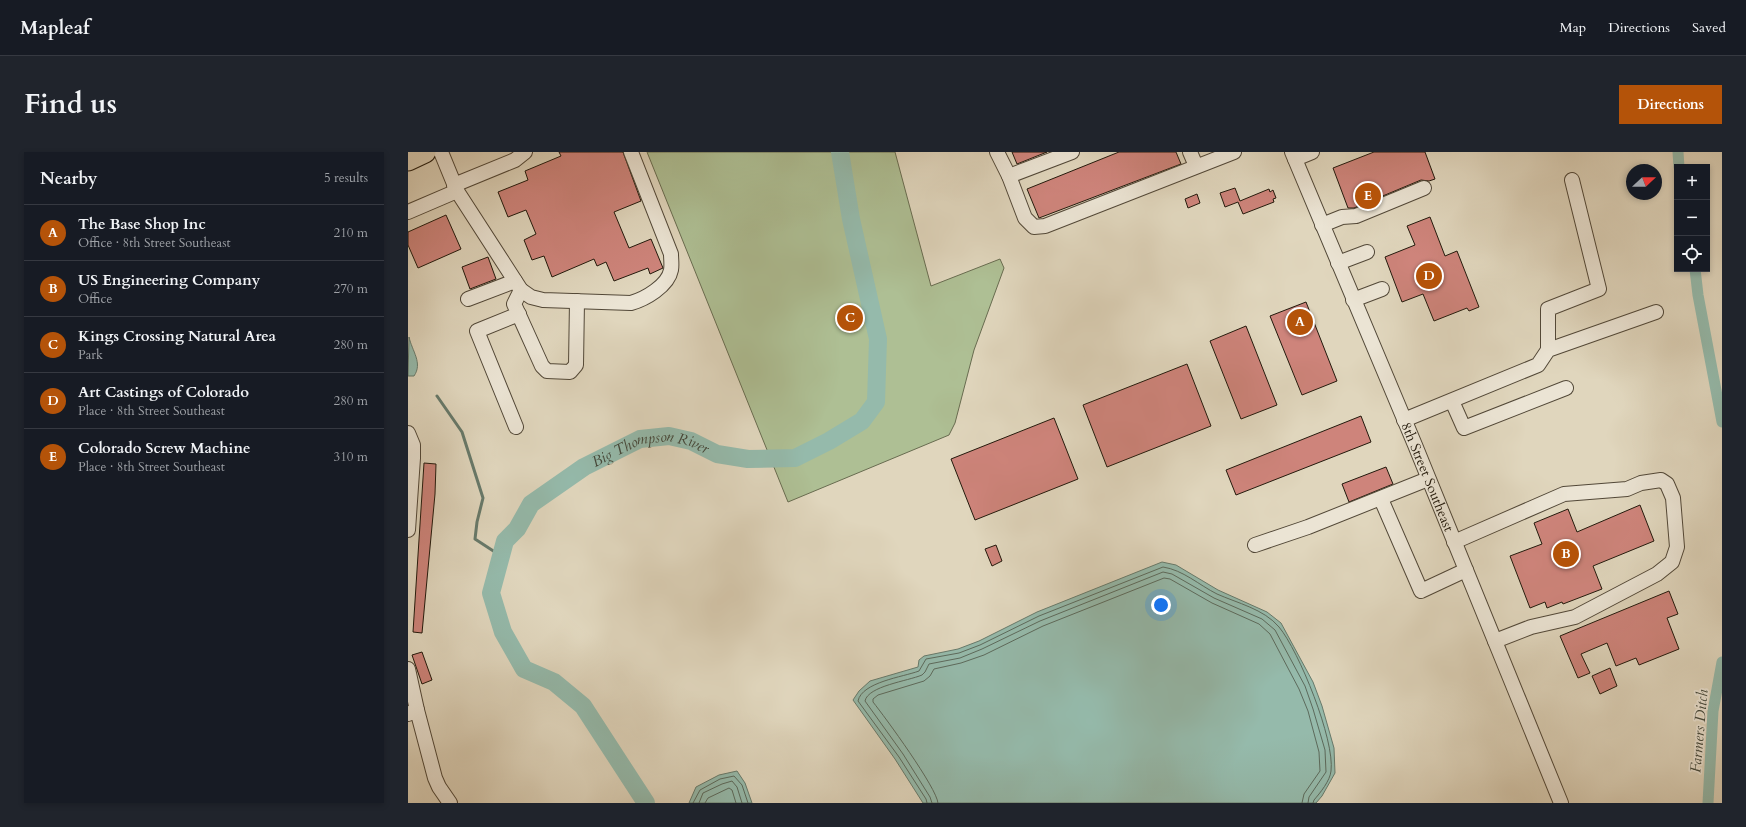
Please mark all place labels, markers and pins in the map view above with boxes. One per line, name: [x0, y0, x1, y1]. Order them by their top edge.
pin: E: [1355, 181, 1381, 211]
pin: D: [1416, 261, 1442, 291]
pin: C: [837, 303, 863, 333]
pin: A: [1287, 307, 1313, 337]
pin: B: [1553, 539, 1579, 569]

